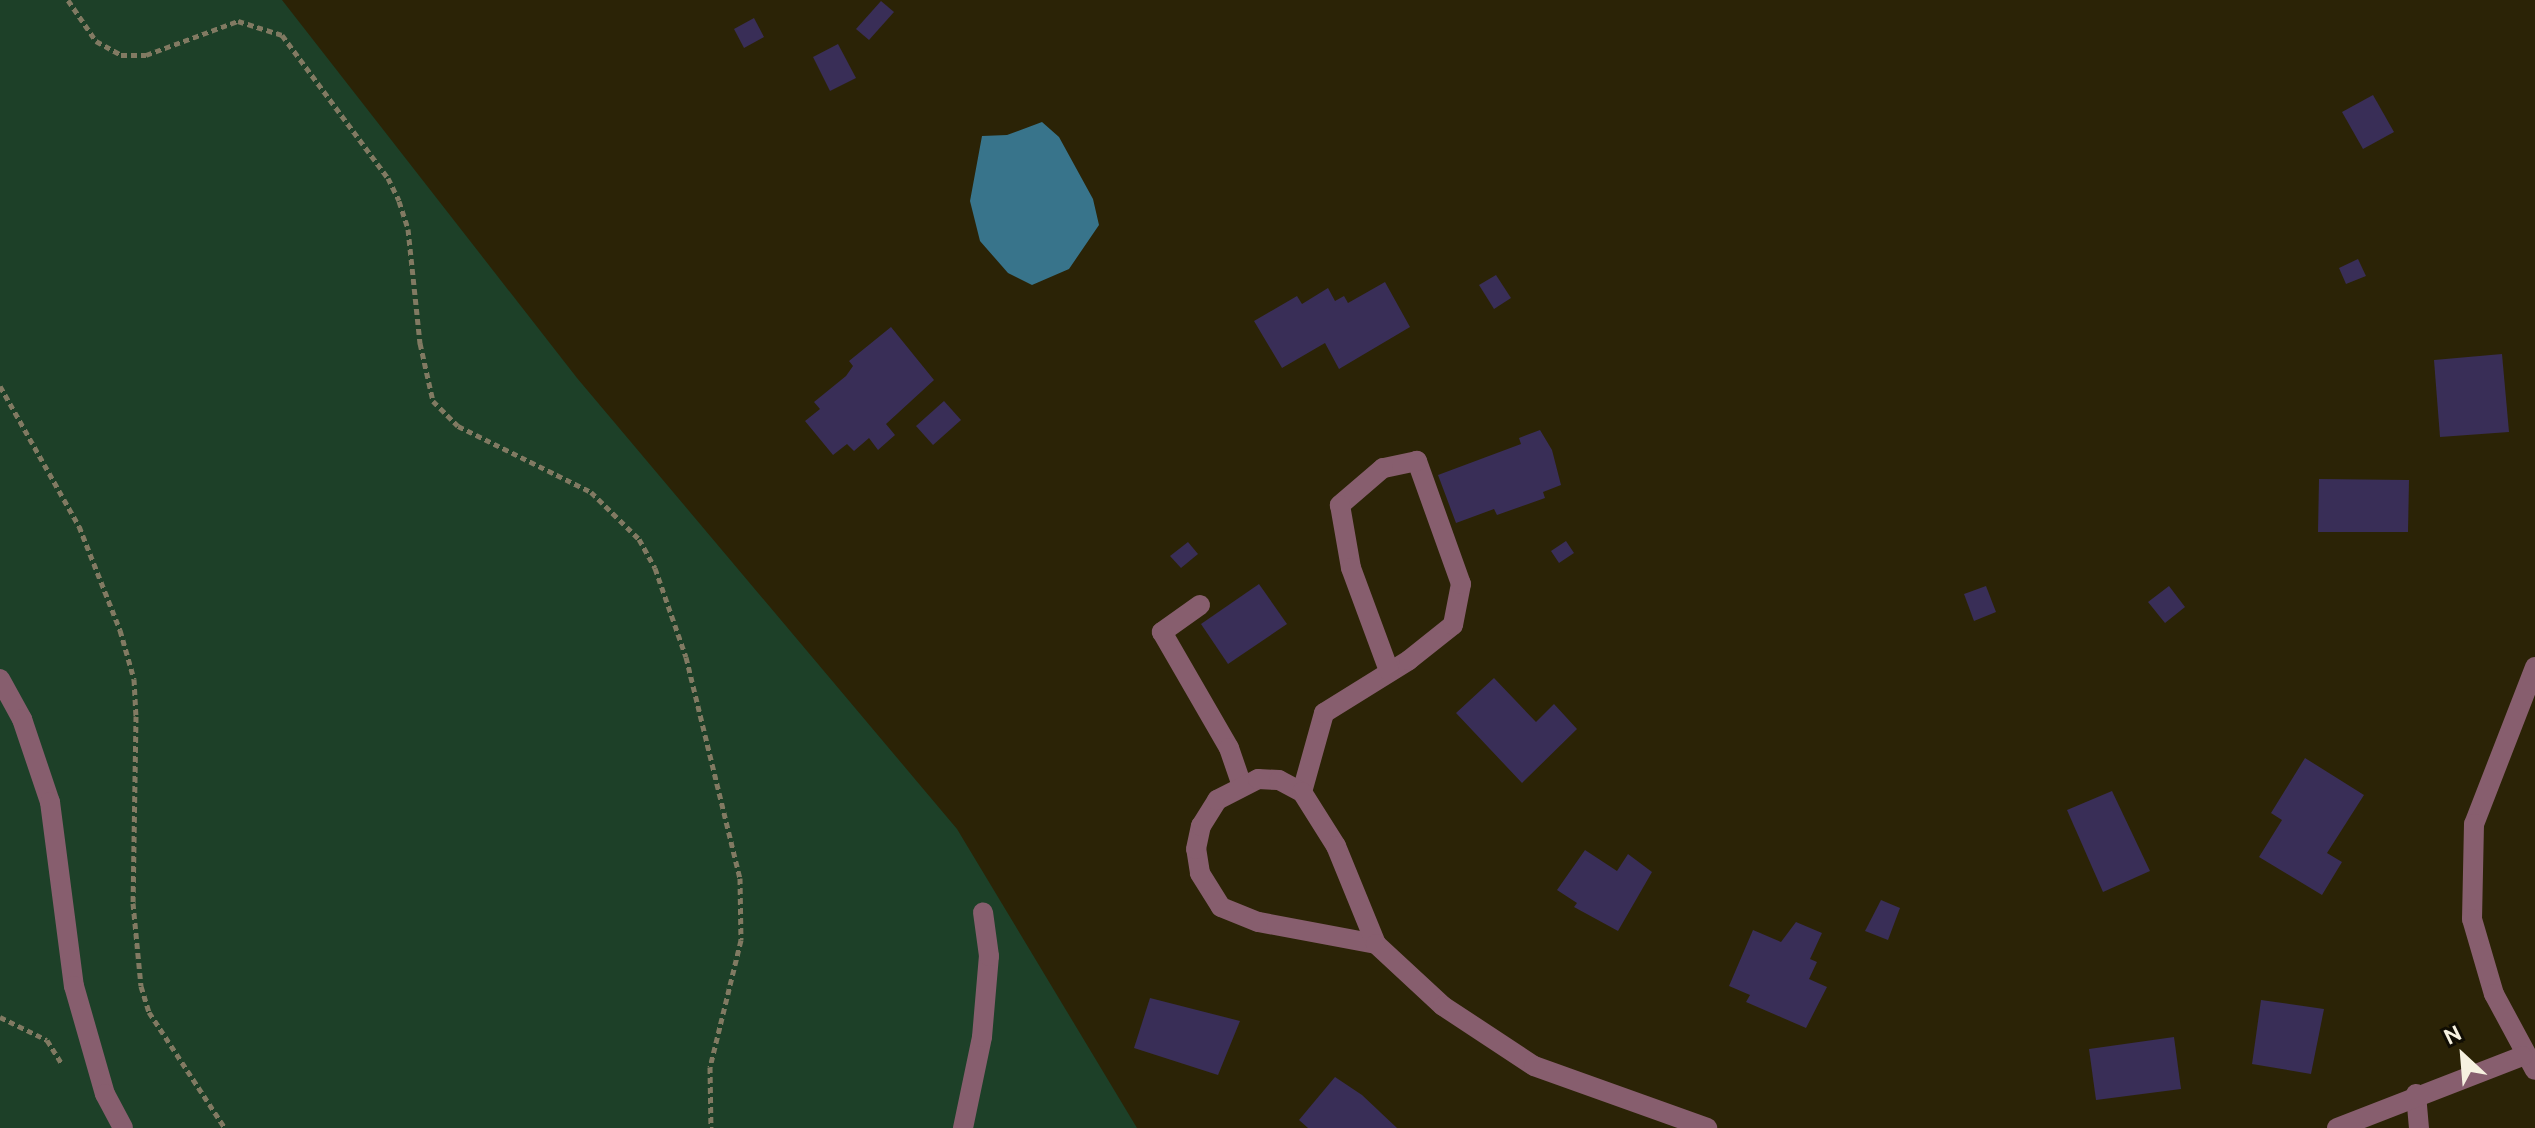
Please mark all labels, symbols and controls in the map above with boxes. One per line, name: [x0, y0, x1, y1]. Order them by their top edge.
north arrow: [2423, 1016, 2503, 1096]
text: N: [2439, 1019, 2465, 1049]

